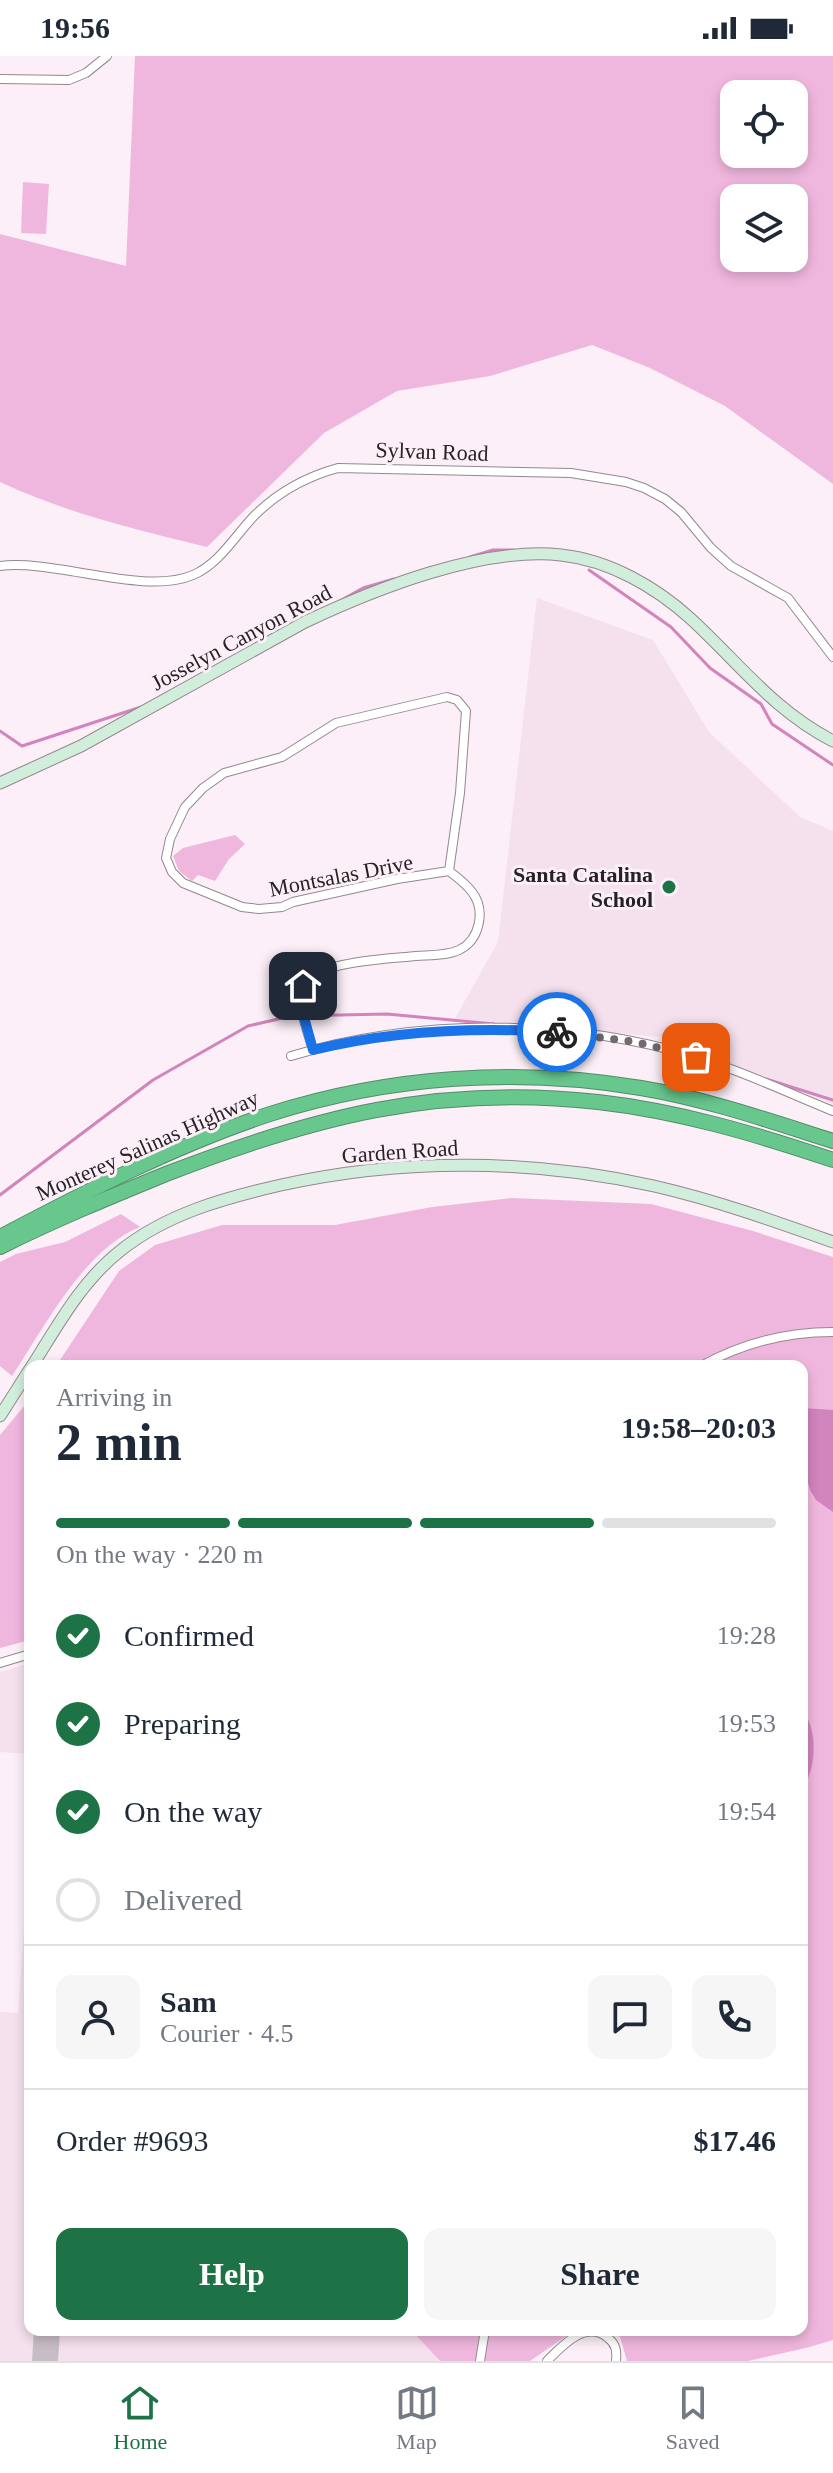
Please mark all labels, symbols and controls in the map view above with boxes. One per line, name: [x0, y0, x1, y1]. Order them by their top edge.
text: 19:56: [40, 11, 110, 44]
map controls: [720, 80, 808, 272]
button: locate: [720, 80, 808, 168]
button: layers: [720, 184, 808, 272]
street label: Sylvan Road: [375, 437, 489, 466]
street label: Josselyn Canyon Road: [147, 579, 336, 696]
street label: Montsalas Drive: [267, 849, 415, 902]
place label: Santa Catalina School: [513, 862, 653, 912]
marker: Santa Catalina School: [660, 878, 678, 896]
pin: [269, 952, 337, 1020]
icon: home: [281, 964, 325, 1008]
courier: [517, 992, 597, 1072]
icon: bike: [535, 1010, 579, 1054]
pin: [662, 1023, 730, 1091]
icon: bag: [674, 1035, 718, 1079]
street label: Monterey Salinas Highway: [32, 1085, 262, 1206]
street label: Garden Road: [341, 1135, 459, 1168]
text: Arriving in: [56, 1383, 172, 1412]
text: 19:58–20:03: [621, 1411, 776, 1444]
text: 2 min: [56, 1414, 182, 1471]
text: On the way · 220 m: [56, 1540, 263, 1569]
icon: check: [56, 1614, 100, 1658]
text: Confirmed: [124, 1619, 254, 1652]
text: 19:28: [717, 1621, 776, 1650]
icon: check: [56, 1702, 100, 1746]
text: Preparing: [124, 1707, 241, 1740]
text: 19:53: [717, 1709, 776, 1738]
icon: check: [56, 1790, 100, 1834]
text: On the way: [124, 1795, 262, 1828]
text: 19:54: [717, 1797, 776, 1826]
text: Delivered: [124, 1883, 242, 1916]
button: person: [56, 1975, 140, 2059]
button: chat: [588, 1975, 672, 2059]
button: phone: [692, 1975, 776, 2059]
text: Sam: [160, 1985, 217, 2018]
text: Courier · 4.5: [160, 2019, 294, 2048]
text: Order #9693: [56, 2124, 208, 2157]
text: $17.46: [694, 2124, 776, 2157]
button: Help: [56, 2228, 408, 2320]
button: Share: [424, 2228, 776, 2320]
tab: Home: [114, 2381, 167, 2455]
tab: Map: [395, 2381, 439, 2455]
tab: Saved: [666, 2381, 719, 2455]

